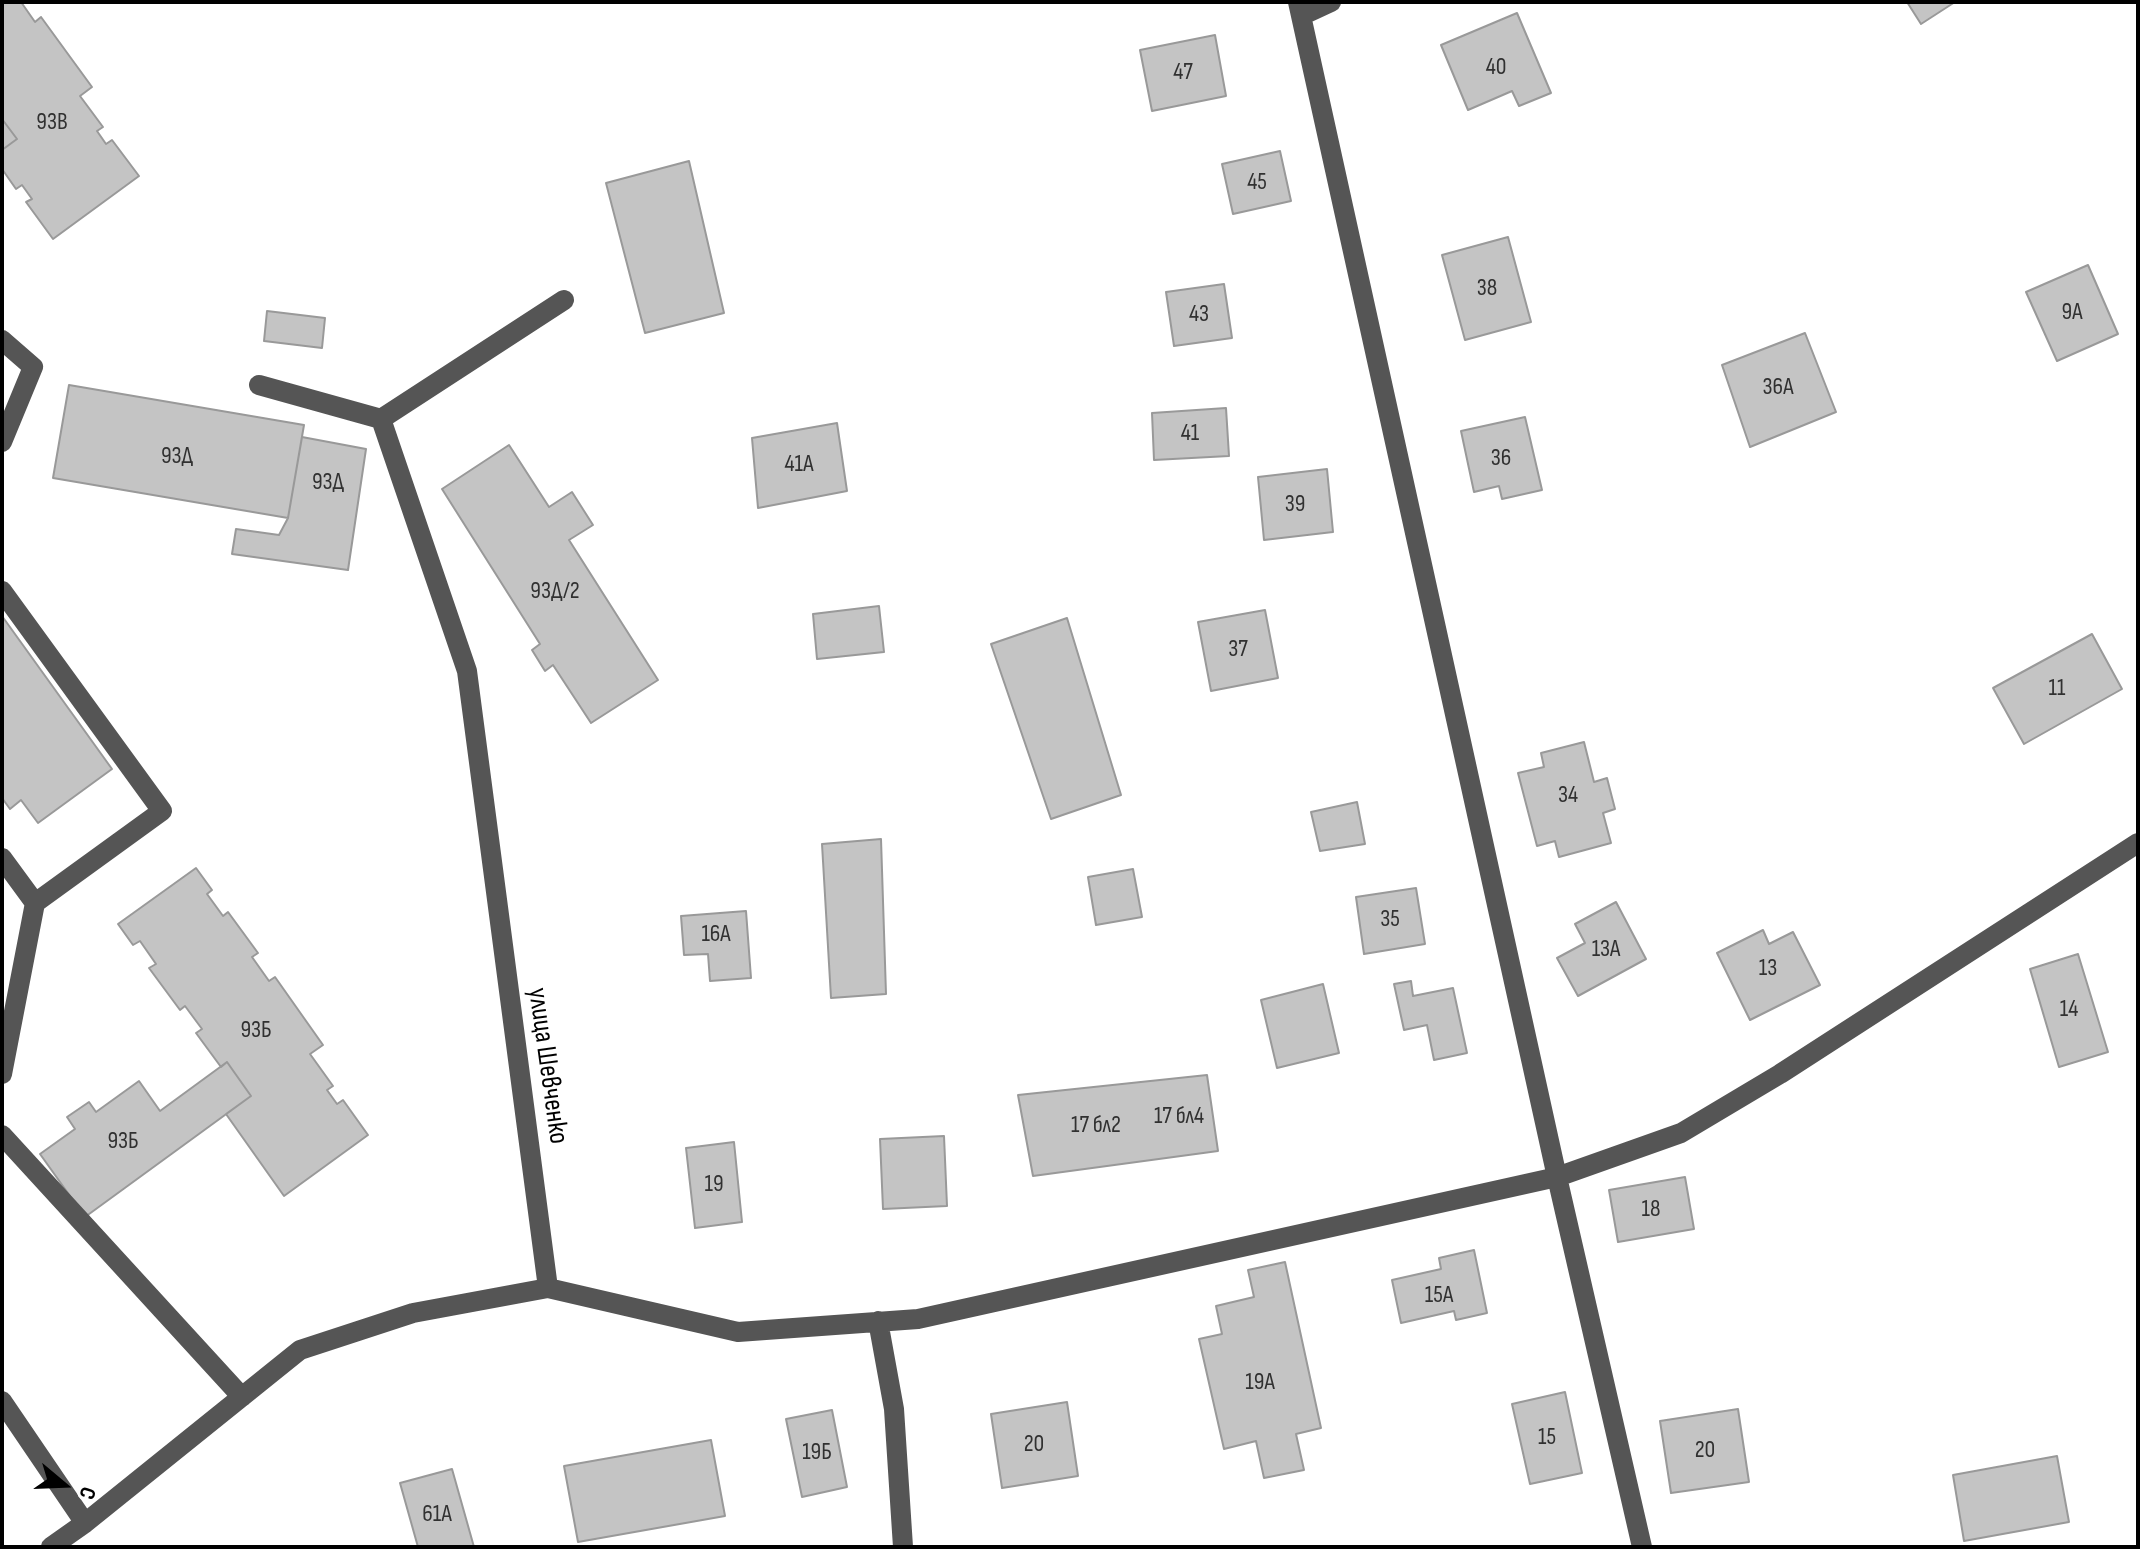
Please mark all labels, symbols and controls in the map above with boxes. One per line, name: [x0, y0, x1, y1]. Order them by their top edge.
house number: 40: [1486, 54, 1506, 82]
house number: 47: [1173, 59, 1193, 87]
house number: 93В: [36, 109, 68, 137]
house number: 45: [1247, 169, 1267, 197]
house number: 38: [1477, 275, 1497, 303]
house number: 9А: [2062, 299, 2082, 327]
house number: 43: [1189, 301, 1209, 329]
house number: 36А: [1763, 374, 1793, 402]
house number: 41: [1181, 420, 1199, 448]
house number: 93Д: [161, 443, 193, 471]
house number: 36: [1491, 445, 1511, 473]
house number: 41А: [784, 451, 814, 479]
house number: 93Д: [312, 469, 344, 497]
house number: 39: [1285, 491, 1305, 519]
house number: 93Д/2: [530, 578, 580, 606]
house number: 37: [1228, 636, 1248, 664]
house number: 11: [2049, 675, 2065, 703]
house number: 34: [1558, 782, 1578, 810]
house number: 35: [1380, 906, 1400, 934]
house number: 16А: [701, 921, 731, 949]
house number: 13А: [1592, 936, 1620, 964]
house number: 13: [1759, 955, 1777, 983]
street label: улица Шевченко: [519, 986, 575, 1146]
house number: 14: [2060, 996, 2078, 1024]
house number: 93Б: [240, 1017, 272, 1045]
house number: 17 бл4: [1154, 1103, 1204, 1131]
house number: 17 бл2: [1071, 1112, 1121, 1140]
house number: 93Б: [107, 1128, 139, 1156]
house number: 19: [704, 1171, 724, 1199]
house number: 18: [1642, 1196, 1660, 1224]
house number: 15А: [1425, 1282, 1453, 1310]
house number: 19А: [1245, 1369, 1275, 1397]
house number: 15: [1538, 1424, 1556, 1452]
house number: 20: [1024, 1431, 1044, 1459]
house number: 20: [1695, 1437, 1715, 1465]
house number: 19Б: [802, 1439, 832, 1467]
north arrow: [24, 1445, 104, 1525]
text: С: [73, 1483, 102, 1503]
house number: 61А: [422, 1501, 452, 1529]

